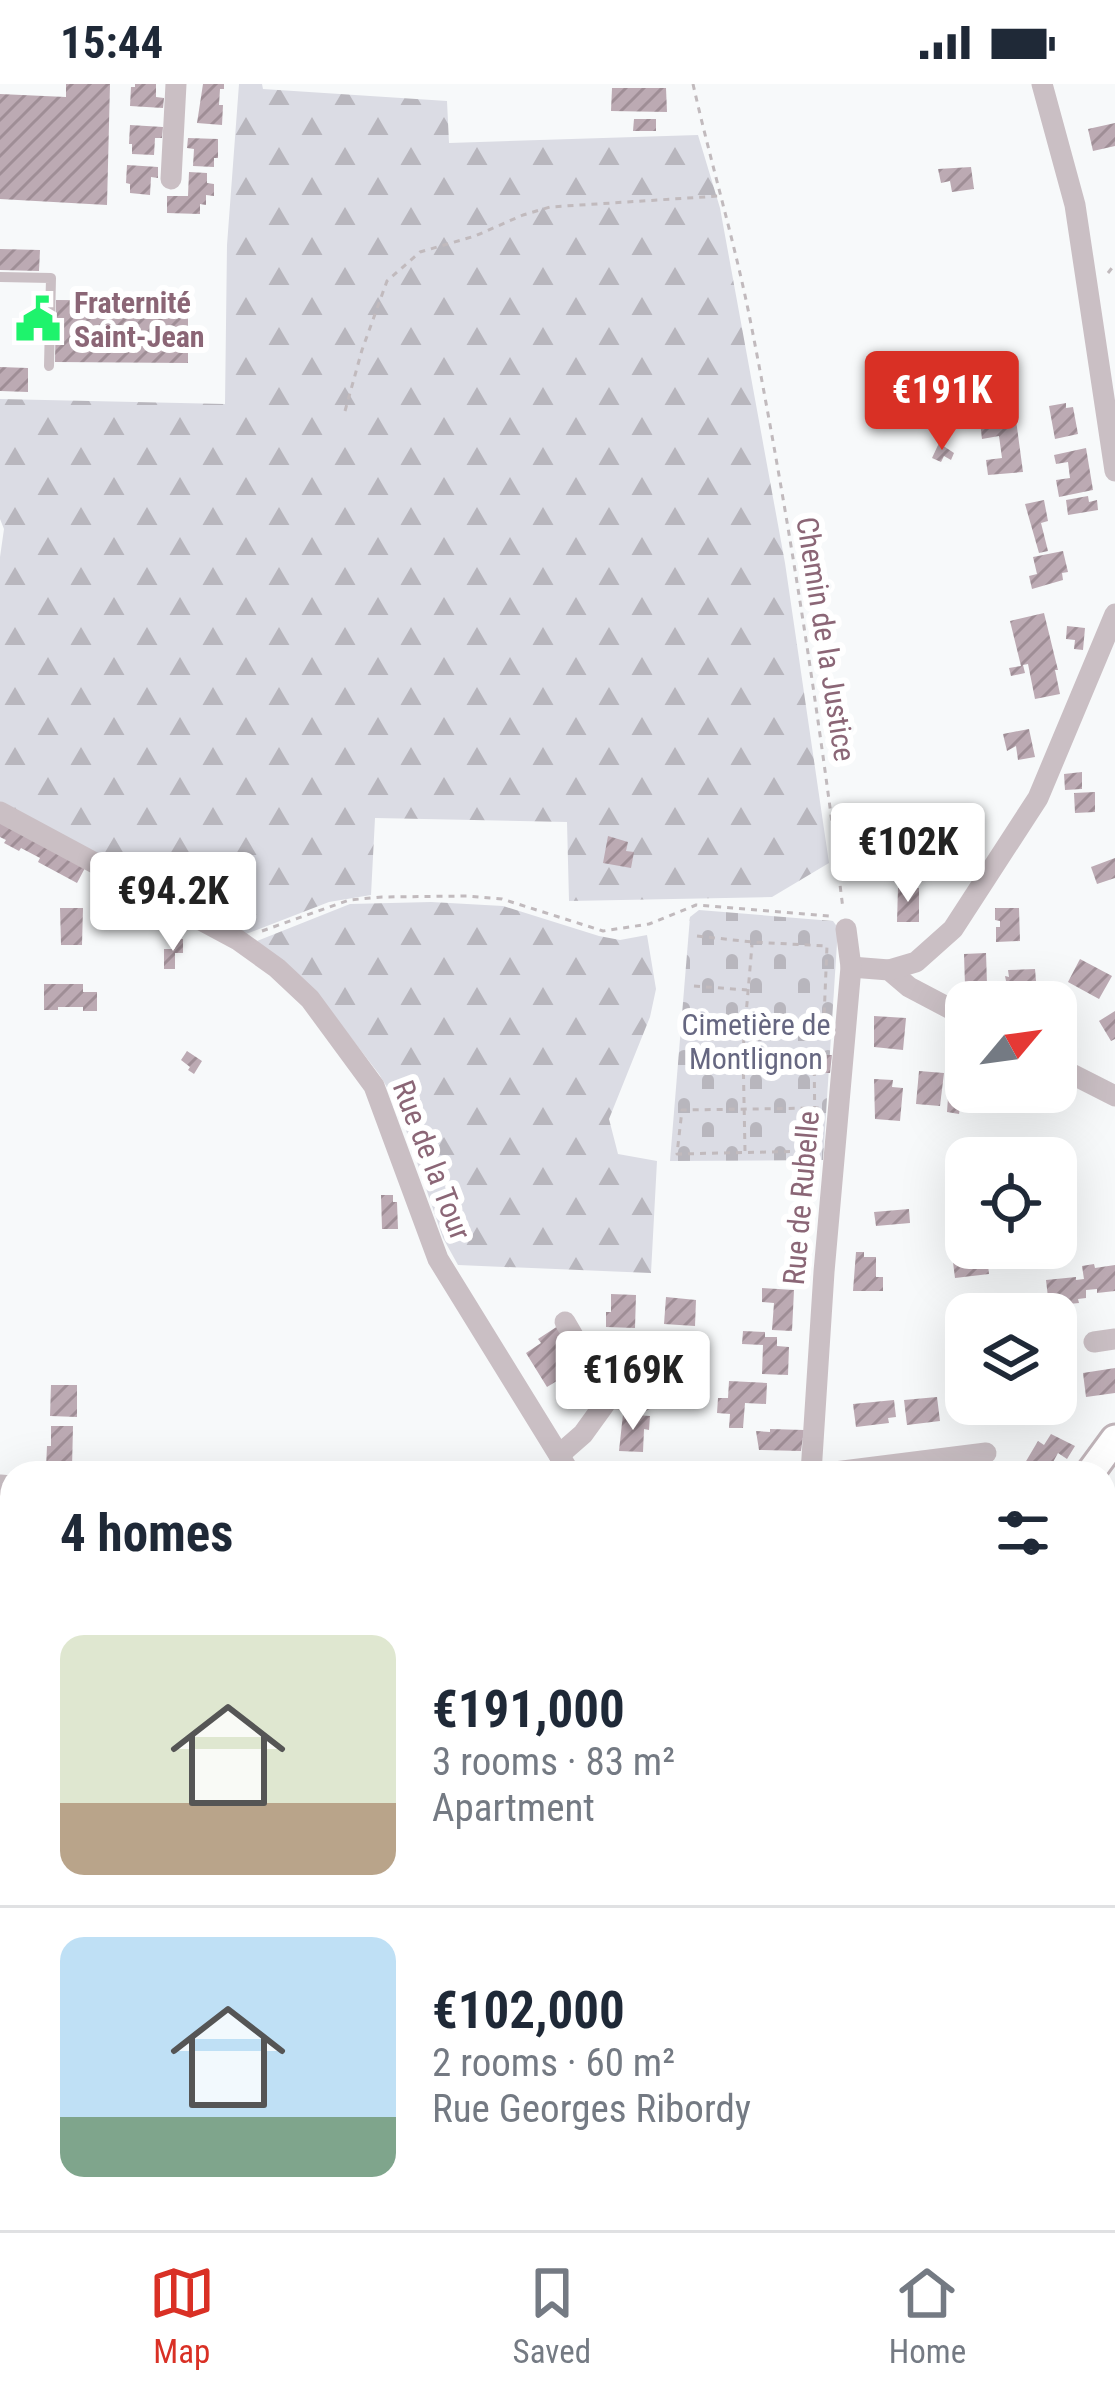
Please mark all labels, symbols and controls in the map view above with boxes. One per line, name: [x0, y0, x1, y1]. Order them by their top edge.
text: 15:44: [60, 16, 163, 69]
place label: Fraternité Saint-Jean: [74, 285, 205, 354]
public building icon: Fraternité Saint-Jean: [13, 294, 63, 344]
pin: €191K: [858, 351, 1026, 453]
text: €191K: [892, 367, 992, 413]
street label: Chemin de la Justice: [789, 514, 863, 764]
pin: €102K: [824, 803, 992, 905]
text: €102K: [858, 819, 958, 865]
pin: €94.2K: [75, 852, 271, 954]
text: €94.2K: [117, 868, 229, 914]
north arrow: [945, 981, 1077, 1113]
map controls: [945, 981, 1077, 1425]
park label: Cimetière de Montlignon: [681, 1007, 831, 1076]
street label: Rue de la Tour: [386, 1075, 478, 1245]
street label: Rue de Rubelle: [776, 1110, 826, 1286]
button: locate: [945, 1137, 1077, 1269]
button: layers: [945, 1293, 1077, 1425]
pin: €169K: [549, 1331, 717, 1433]
text: €169K: [583, 1347, 683, 1393]
icon: filters: [990, 1500, 1056, 1566]
text: 4 homes: [60, 1504, 233, 1563]
text: €191,000: [432, 1680, 625, 1739]
icon: home: [156, 1683, 300, 1827]
text: 3 rooms · 83 m²: [432, 1739, 675, 1785]
text: Apartment: [432, 1785, 595, 1831]
text: €102,000: [432, 1981, 625, 2040]
icon: home: [156, 1985, 300, 2129]
text: 2 rooms · 60 m²: [432, 2040, 675, 2086]
text: Rue Georges Ribordy: [432, 2086, 751, 2132]
tab: Map: [149, 2260, 215, 2371]
tab: Saved: [513, 2260, 591, 2371]
tab: Home: [889, 2260, 966, 2371]

